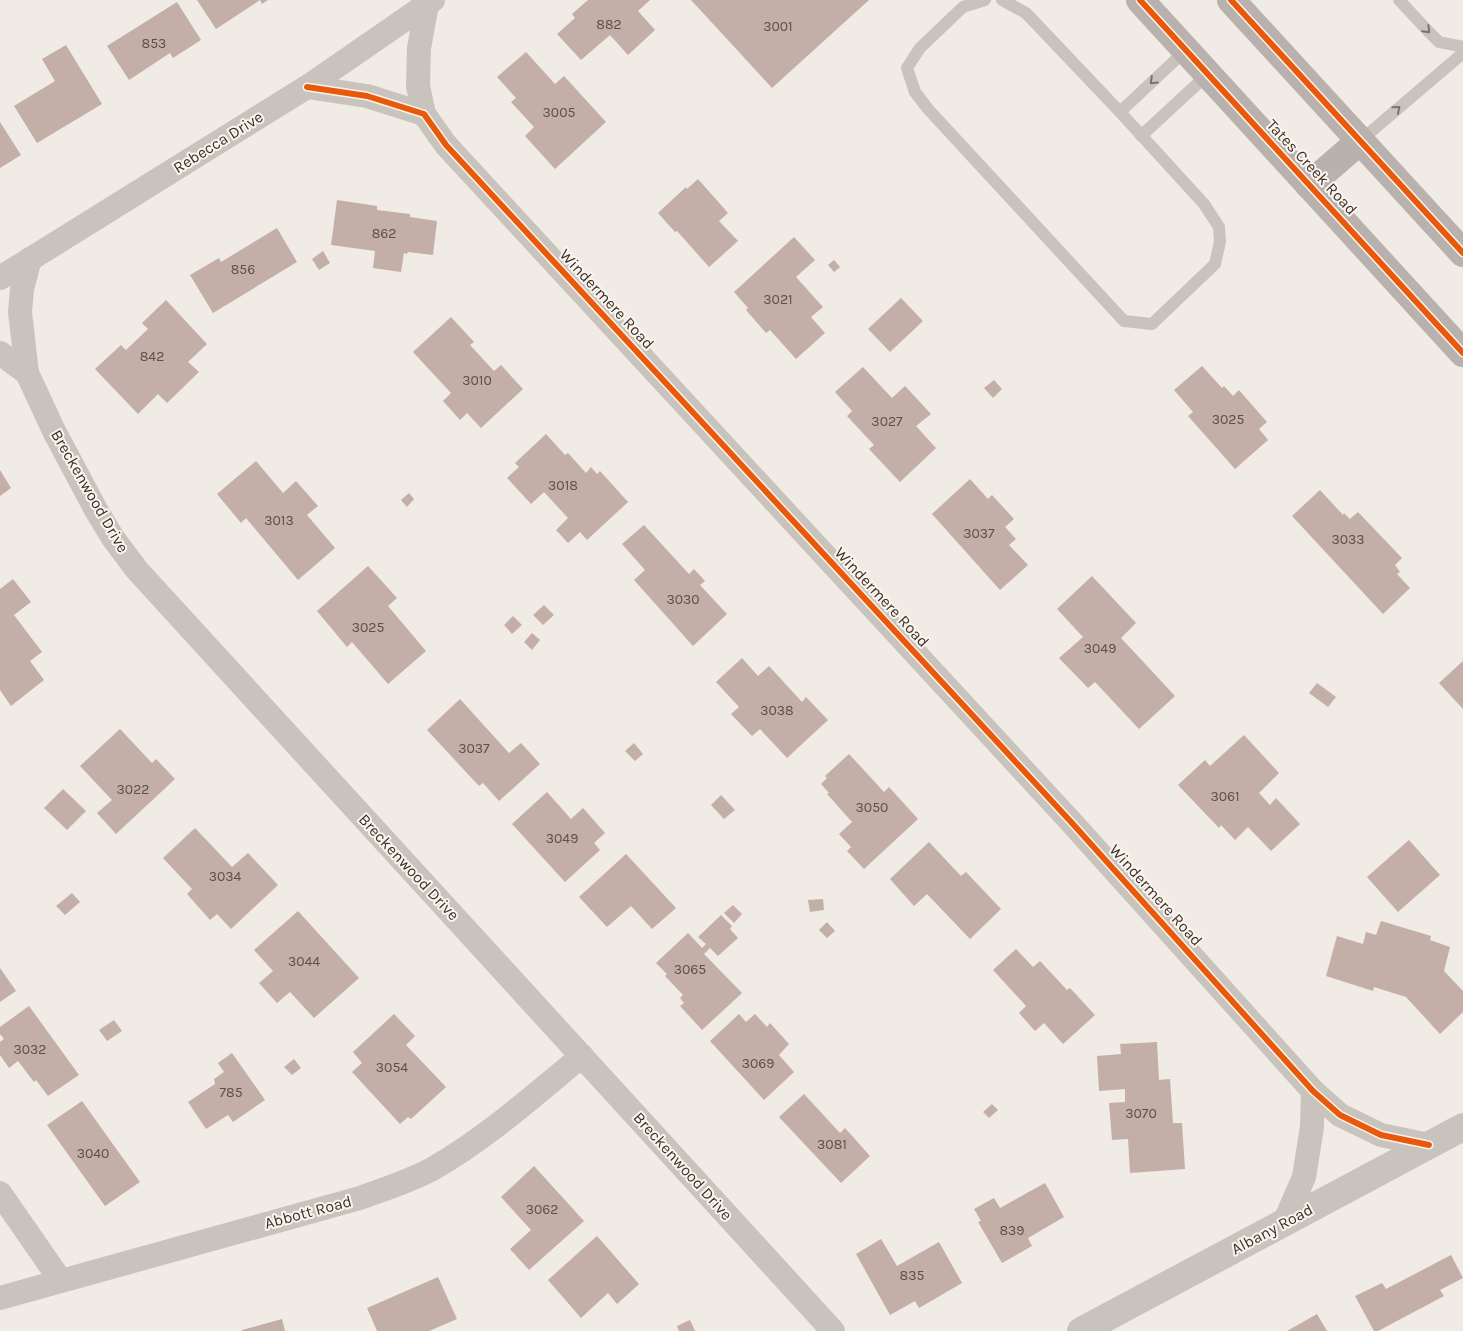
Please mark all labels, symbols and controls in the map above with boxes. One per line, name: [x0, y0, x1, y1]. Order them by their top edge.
house number: 882: [596, 16, 622, 33]
house number: 3001: [763, 18, 793, 35]
one-way arrow: [1421, 24, 1430, 33]
house number: 853: [142, 35, 166, 52]
one-way arrow: [1149, 75, 1158, 84]
house number: 3005: [543, 104, 575, 121]
one-way arrow: [1391, 106, 1400, 115]
street label: Rebecca Drive: [170, 107, 266, 177]
street label: Tates Creek Road: [1263, 115, 1361, 219]
house number: 862: [372, 225, 396, 242]
street label: Windermere Road: [556, 245, 658, 353]
house number: 856: [231, 261, 255, 278]
house number: 3021: [763, 291, 793, 308]
house number: 842: [140, 348, 164, 365]
house number: 3010: [462, 372, 492, 389]
house number: 3025: [1212, 411, 1244, 428]
house number: 3027: [871, 413, 903, 430]
street label: Breckenwood Drive: [47, 426, 133, 556]
house number: 3018: [548, 477, 578, 494]
house number: 3013: [264, 512, 294, 529]
house number: 3037: [963, 525, 995, 542]
house number: 3033: [1331, 531, 1365, 548]
street label: Windermere Road: [831, 543, 933, 651]
house number: 3030: [666, 591, 700, 608]
house number: 3025: [352, 619, 384, 636]
house number: 3049: [1084, 640, 1116, 657]
house number: 3038: [760, 702, 794, 719]
house number: 3037: [458, 740, 490, 757]
house number: 3022: [117, 781, 149, 798]
house number: 3061: [1210, 788, 1240, 805]
house number: 3050: [856, 799, 888, 816]
street label: Breckenwood Drive: [355, 810, 463, 924]
house number: 3049: [546, 830, 578, 847]
street label: Windermere Road: [1105, 840, 1207, 950]
house number: 3034: [209, 868, 242, 885]
house number: 3044: [288, 953, 320, 970]
house number: 3065: [674, 961, 706, 978]
house number: 3032: [14, 1041, 46, 1058]
house number: 3069: [742, 1055, 774, 1072]
house number: 3054: [376, 1059, 408, 1076]
house number: 785: [219, 1084, 243, 1101]
house number: 3070: [1125, 1105, 1157, 1122]
street label: Breckenwood Drive: [629, 1108, 737, 1224]
house number: 3081: [817, 1136, 847, 1153]
house number: 3040: [77, 1145, 109, 1162]
street label: Abbott Road: [262, 1191, 354, 1233]
street label: Albany Road: [1228, 1200, 1316, 1258]
house number: 3062: [526, 1201, 558, 1218]
house number: 839: [1000, 1222, 1025, 1239]
house number: 835: [900, 1267, 924, 1284]

